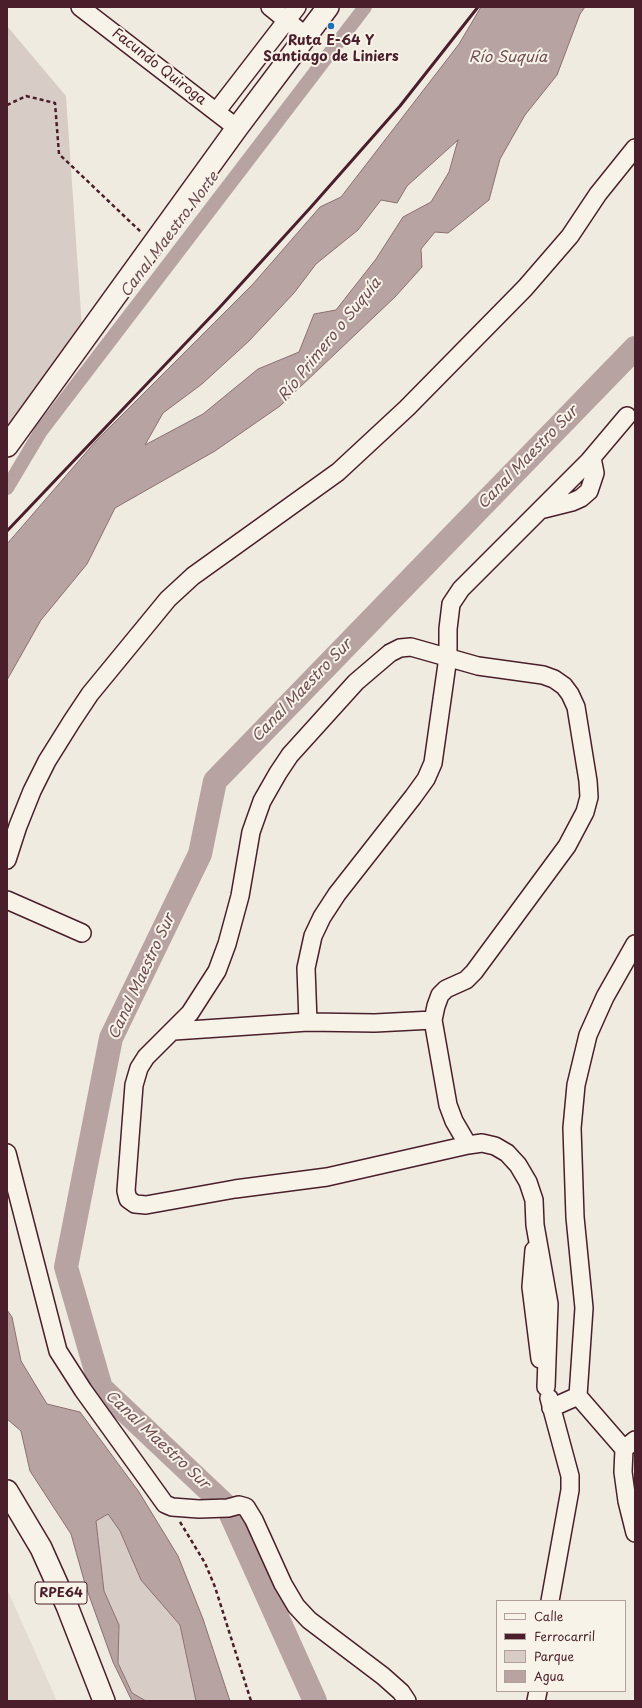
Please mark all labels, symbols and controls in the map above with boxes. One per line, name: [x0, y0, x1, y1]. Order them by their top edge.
marker: Ruta E-64 Y Santiago de Liniers: [326, 21, 336, 31]
street label: Facundo Quiroga: [109, 25, 209, 109]
place label: Ruta E-64 Y Santiago de Liniers: [263, 33, 399, 66]
water label: Río Suquía: [469, 49, 547, 67]
water label: Canal Maestro Norte: [117, 169, 223, 301]
water label: Río Primero o Suquía: [275, 275, 385, 405]
water label: Canal Maestro Sur: [474, 403, 582, 513]
water label: Canal Maestro Sur: [248, 636, 356, 746]
water label: Canal Maestro Sur: [105, 911, 179, 1043]
water label: Canal Maestro Sur: [101, 1387, 213, 1493]
road number: RPE64: [35, 1582, 87, 1604]
legend: [496, 1600, 626, 1692]
text: Calle: [534, 1607, 563, 1625]
text: Ferrocarril: [534, 1627, 595, 1645]
text: Parque: [534, 1647, 574, 1665]
text: Agua: [534, 1667, 564, 1685]

